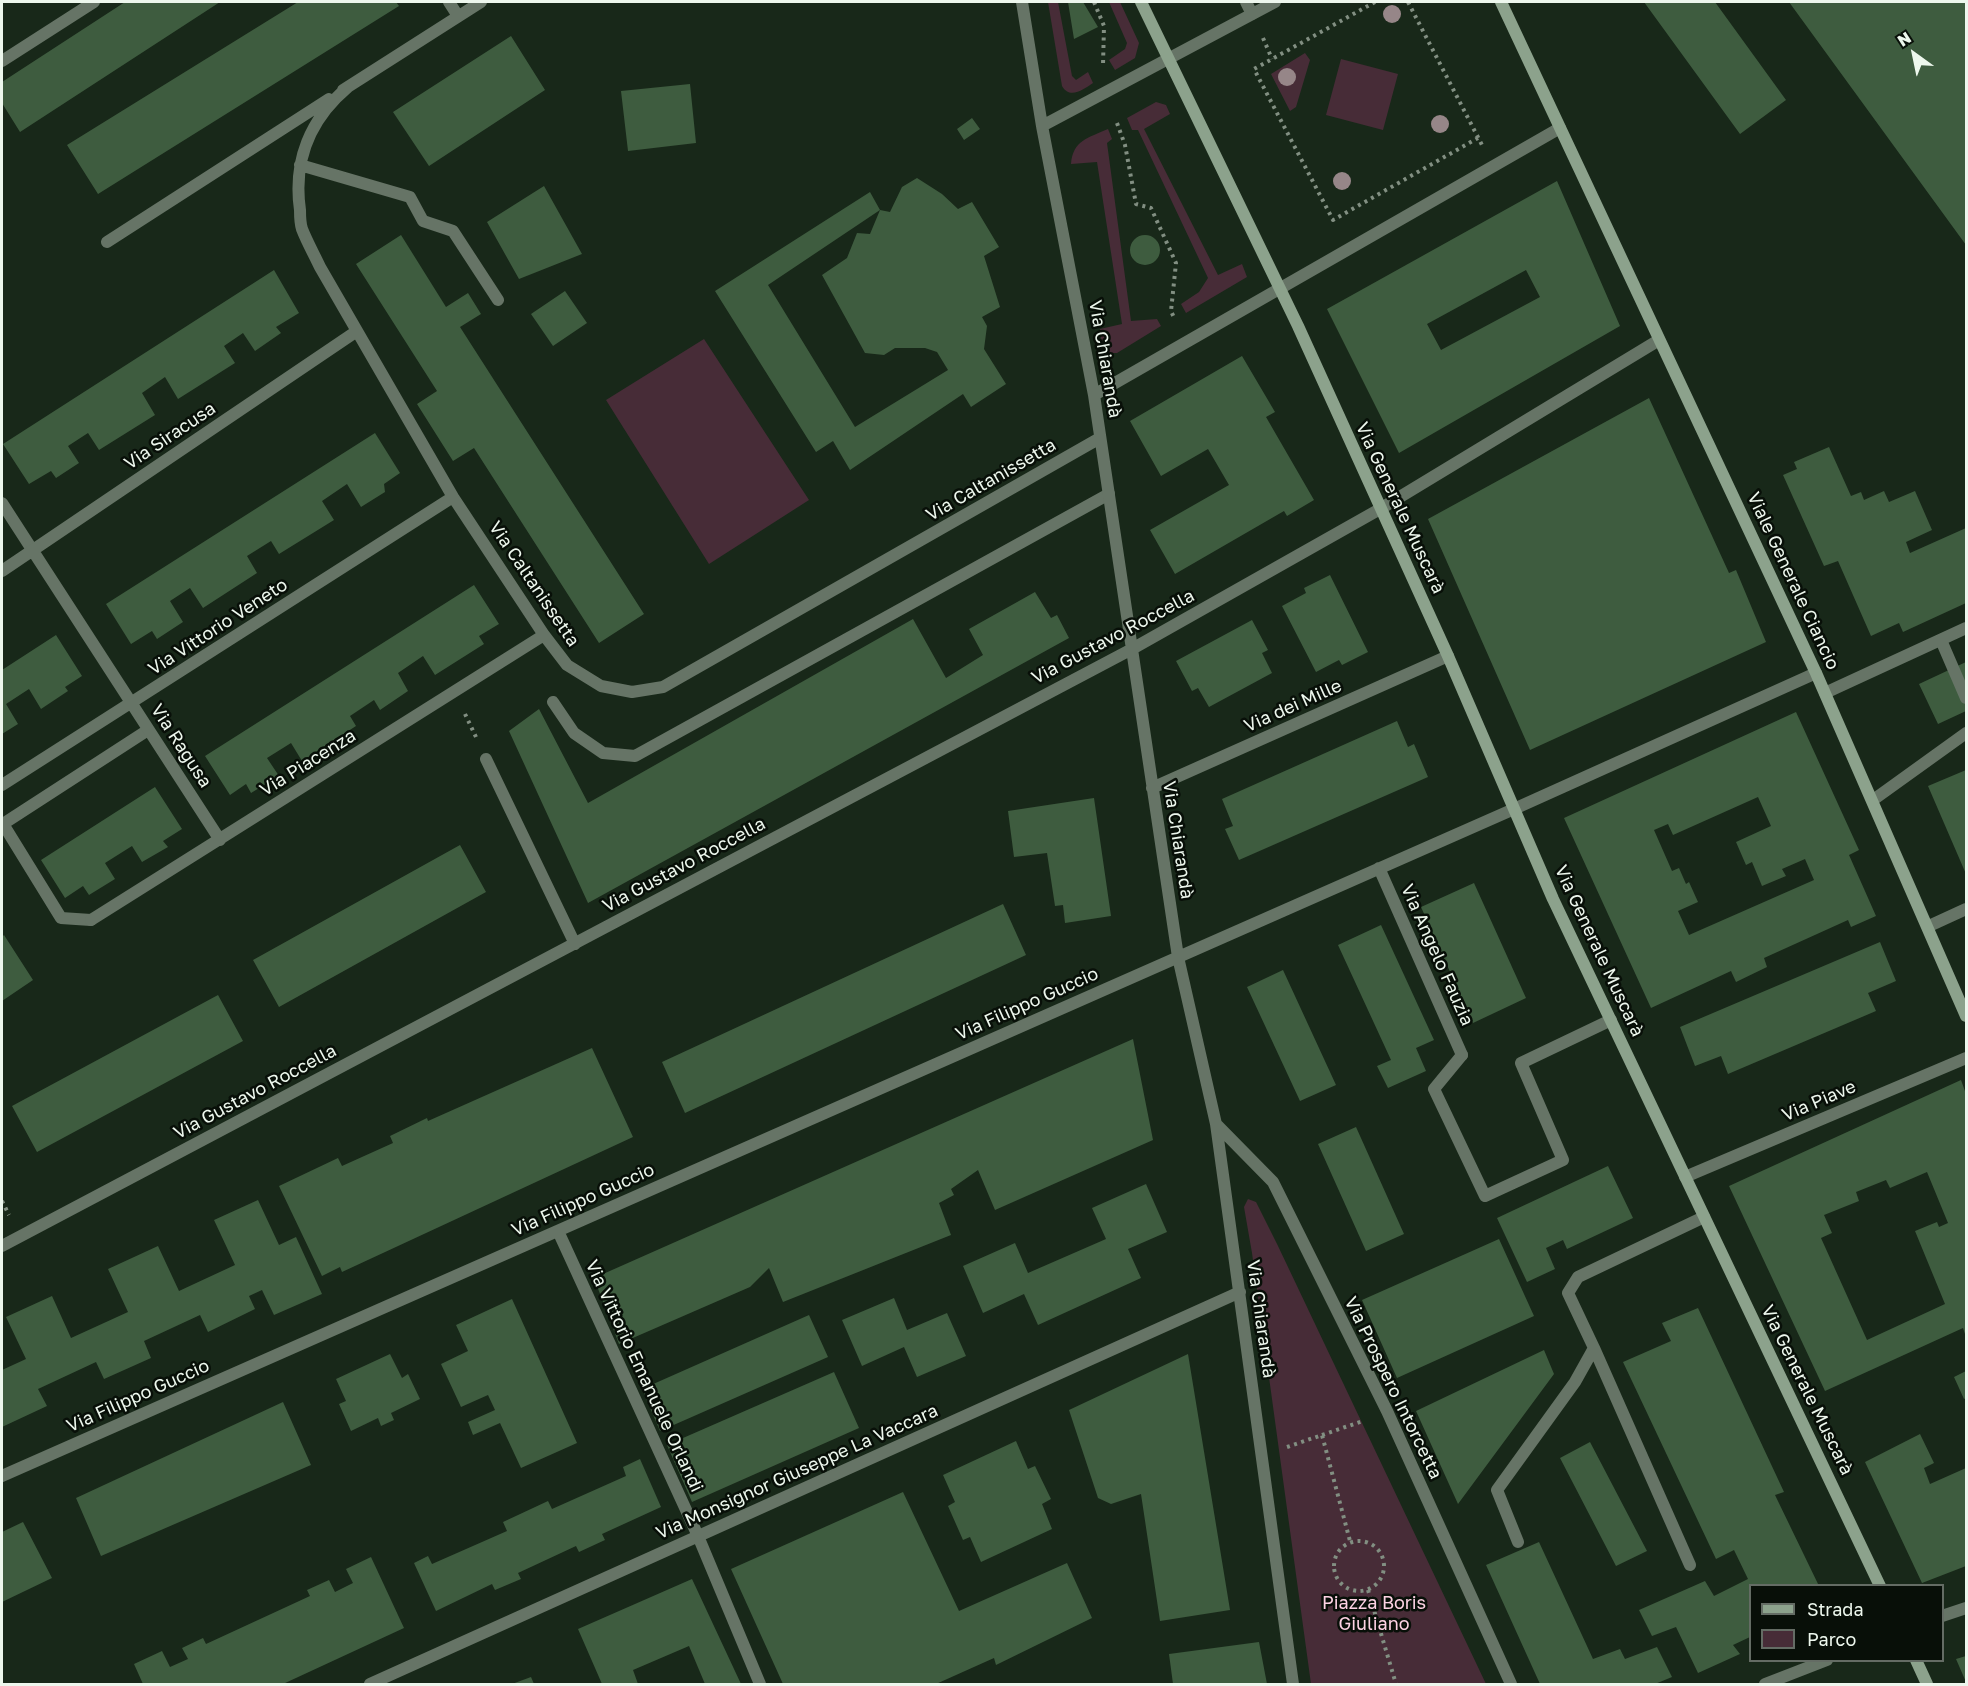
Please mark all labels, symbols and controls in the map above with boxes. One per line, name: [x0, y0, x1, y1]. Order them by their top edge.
north arrow: [1884, 24, 1944, 84]
text: N: [1894, 27, 1915, 51]
street label: Via Chiarandà: [1084, 298, 1126, 420]
street label: Via Siracusa: [120, 398, 220, 474]
street label: Via Generale Muscarà: [1351, 419, 1449, 597]
street label: Via Caltanissetta: [922, 434, 1060, 526]
street label: Viale Generale Ciancio: [1742, 489, 1844, 673]
street label: Via Caltanissetta: [484, 517, 584, 651]
street label: Via Vittorio Veneto: [144, 574, 292, 680]
street label: Via Gustavo Roccella: [1028, 585, 1198, 689]
street label: Via dei Mille: [1241, 675, 1345, 737]
street label: Via Ragusa: [146, 700, 216, 792]
street label: Via Piacenza: [256, 725, 360, 801]
street label: Via Chiarandà: [1158, 779, 1198, 901]
street label: Via Gustavo Roccella: [599, 813, 769, 917]
street label: Via Generale Muscarà: [1550, 862, 1648, 1040]
street label: Via Angelo Fauzia: [1396, 881, 1478, 1029]
street label: Via Filippo Guccio: [952, 963, 1102, 1045]
street label: Via Gustavo Roccella: [170, 1040, 340, 1144]
street label: Via Piave: [1779, 1076, 1859, 1126]
street label: Via Filippo Guccio: [508, 1159, 658, 1241]
street label: Via Vittorio Emanuele Orlandi: [581, 1256, 707, 1496]
street label: Via Chiarandà: [1242, 1258, 1280, 1380]
street label: Via Prospero Intorcetta: [1339, 1293, 1447, 1483]
street label: Via Generale Muscarà: [1756, 1301, 1858, 1479]
street label: Via Filippo Guccio: [63, 1355, 213, 1437]
street label: Via Monsignor Giuseppe La Vaccara: [653, 1400, 941, 1544]
legend: [1749, 1584, 1944, 1662]
park label: Piazza Boris Giuliano: [1322, 1592, 1426, 1634]
text: Strada: [1807, 1598, 1864, 1620]
text: Parco: [1807, 1628, 1856, 1650]

